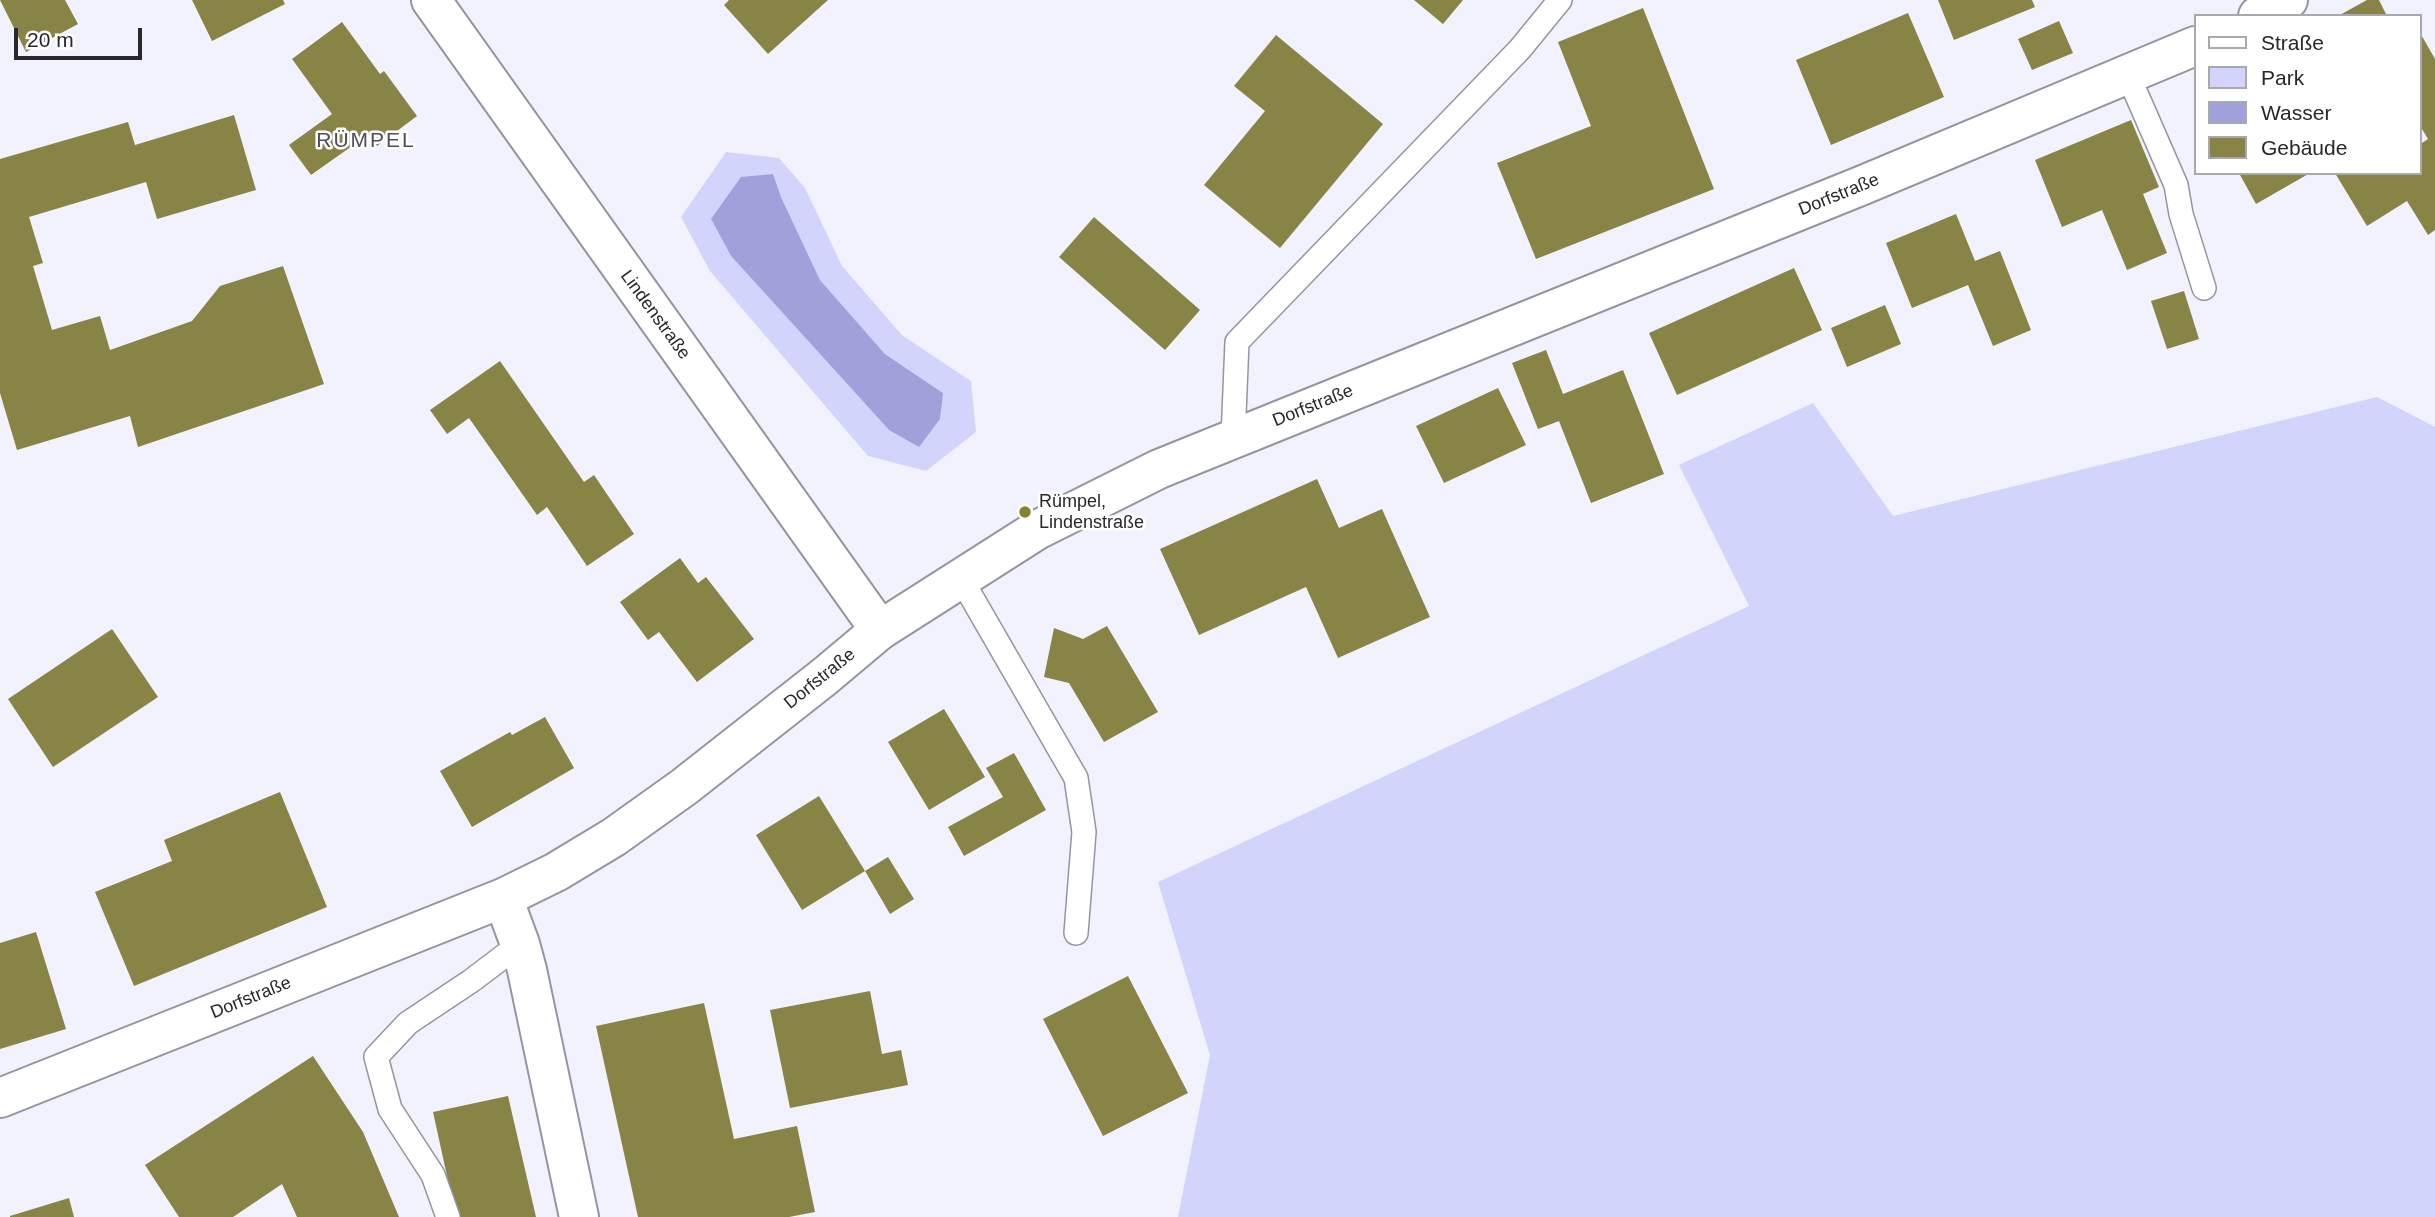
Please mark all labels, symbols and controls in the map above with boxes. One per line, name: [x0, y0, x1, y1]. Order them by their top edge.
scale bar: [18, 14, 145, 58]
legend: [2194, 14, 2421, 175]
text: 20 m: [27, 28, 74, 51]
text: Straße: [2261, 31, 2324, 54]
text: Park: [2261, 66, 2304, 89]
text: Wasser: [2261, 101, 2331, 124]
district label: RÜMPEL: [317, 128, 415, 154]
text: Gebäude: [2261, 136, 2347, 159]
street label: Dorfstraße: [1796, 169, 1882, 221]
street label: Lindenstraße: [615, 266, 695, 364]
street label: Dorfstraße: [1270, 380, 1356, 432]
place label: Rümpel, Lindenstraße: [1039, 491, 1144, 534]
marker: Rümpel, Lindenstraße: [1017, 504, 1033, 520]
street label: Dorfstraße: [780, 644, 860, 714]
street label: Dorfstraße: [208, 972, 294, 1024]

